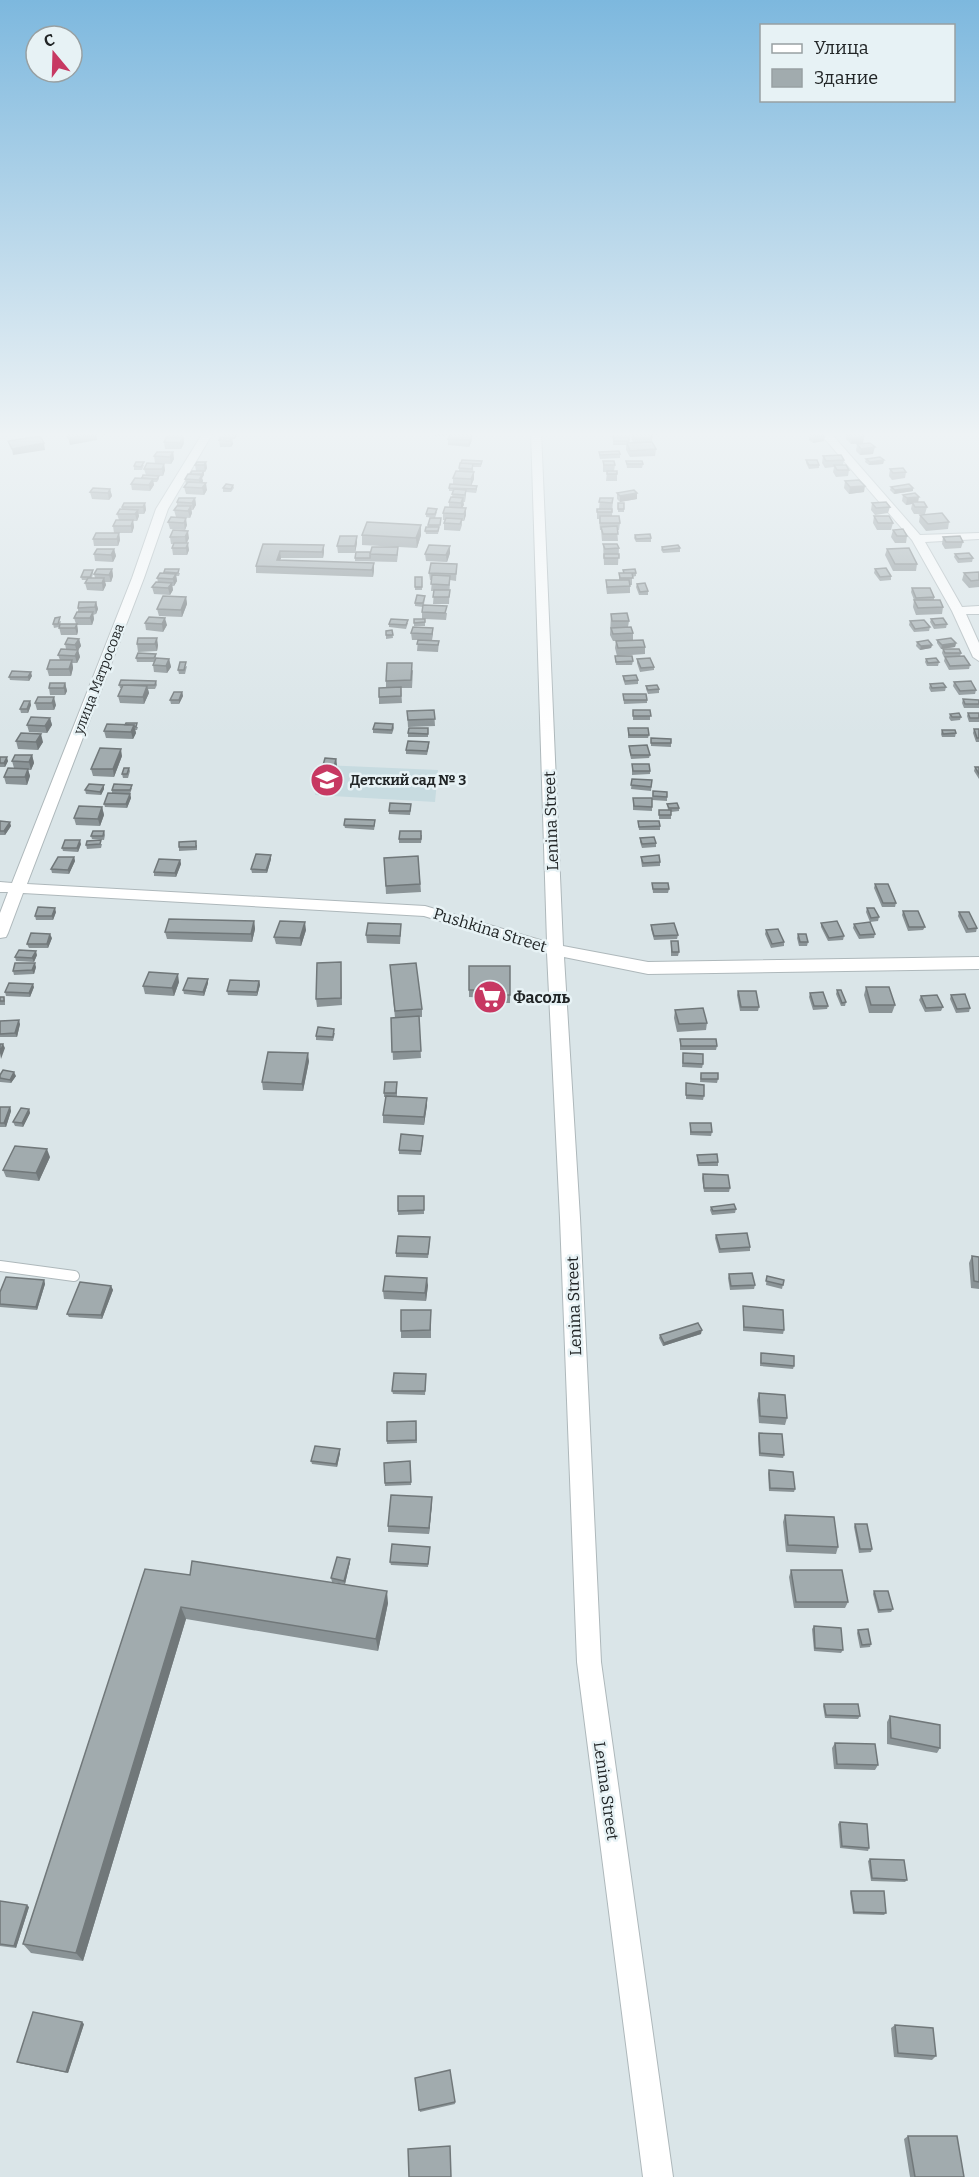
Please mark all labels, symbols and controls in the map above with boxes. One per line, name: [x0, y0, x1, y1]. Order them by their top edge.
north arrow: [24, 24, 84, 84]
legend: [760, 24, 955, 102]
text: С: [41, 30, 57, 51]
text: Улица: [814, 37, 869, 59]
text: Здание: [814, 67, 878, 89]
street label: улица Матросова: [70, 621, 128, 738]
school or university icon: Детский сад № 3: [309, 762, 345, 798]
street label: Lenina Street: [540, 771, 562, 871]
place label: Детский сад № 3: [350, 772, 466, 789]
street label: Pushkina Street: [431, 904, 549, 956]
supermarket icon: Фасоль: [472, 979, 508, 1015]
place label: Фасоль: [513, 988, 571, 1007]
street label: Lenina Street: [563, 1256, 585, 1356]
street label: Lenina Street: [590, 1740, 622, 1842]

